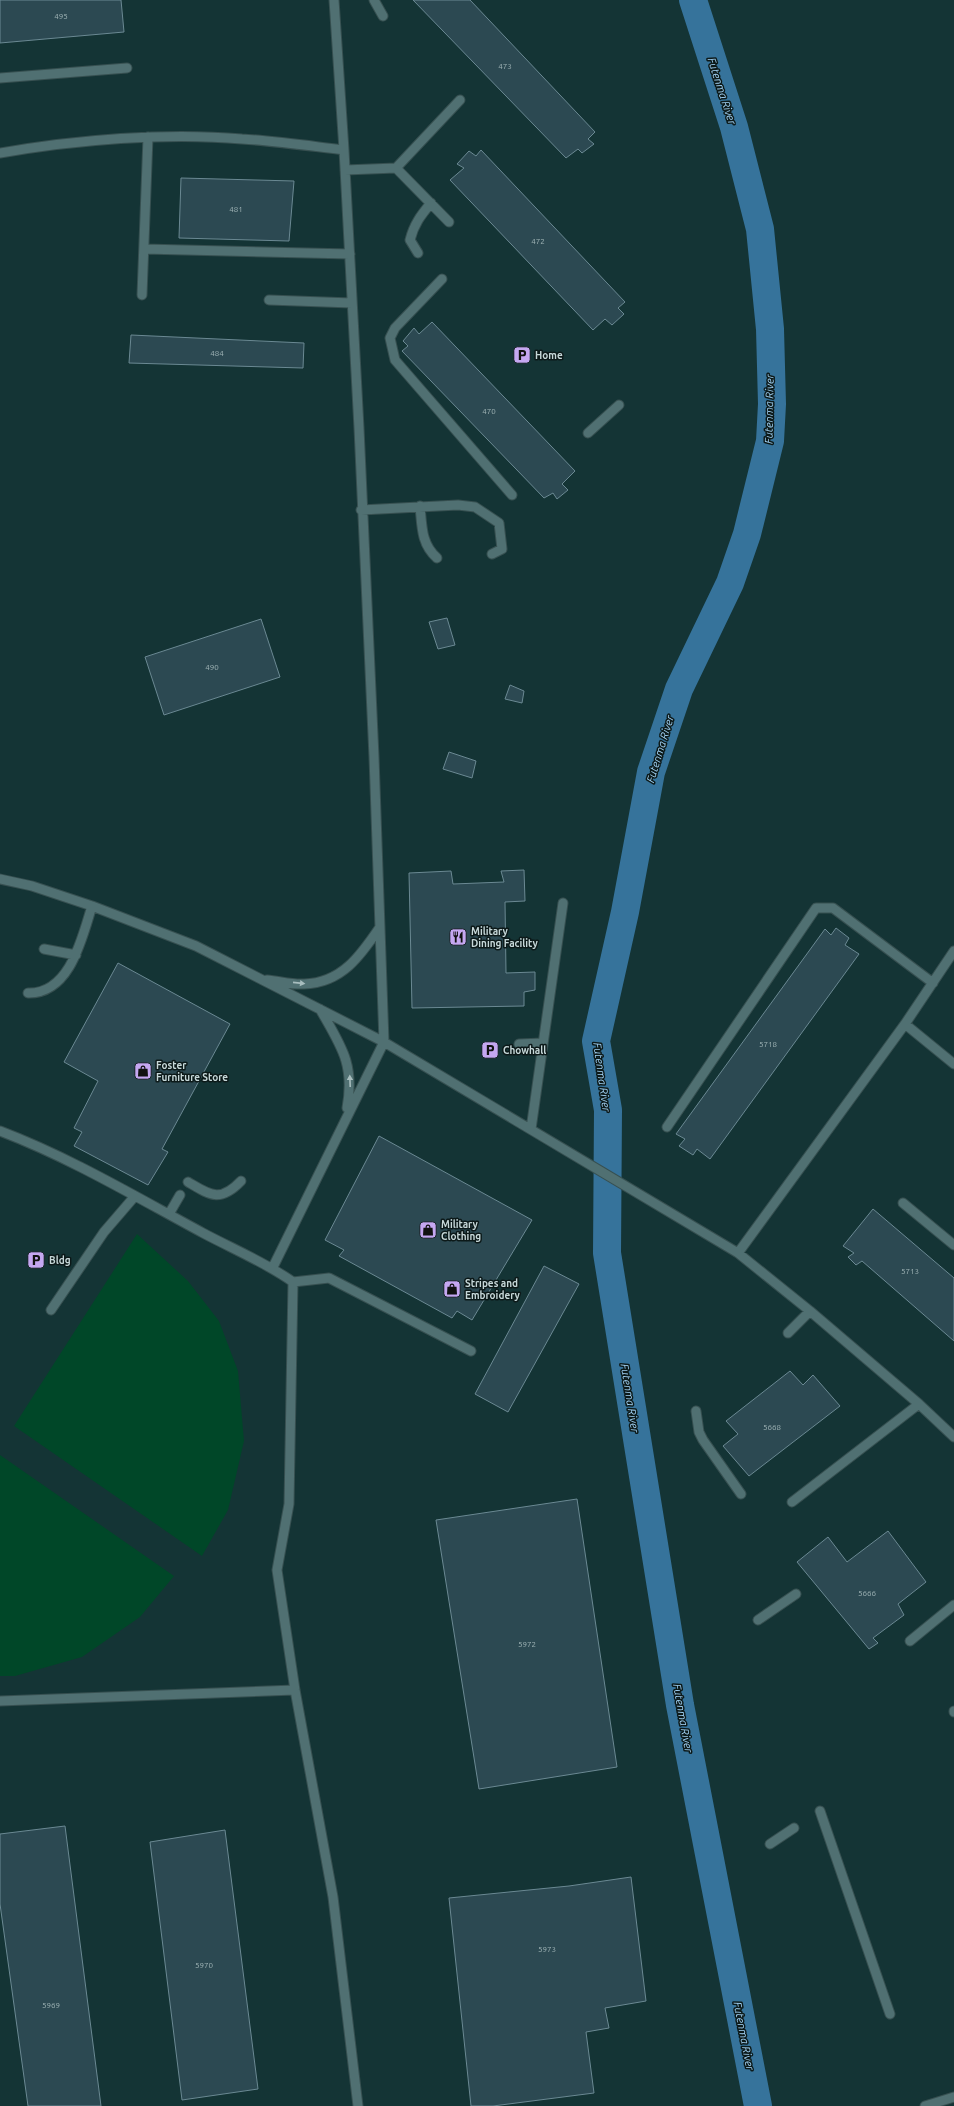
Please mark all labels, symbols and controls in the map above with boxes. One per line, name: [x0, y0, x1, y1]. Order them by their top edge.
house number: 495: [54, 12, 68, 21]
water label: Futenma River: [706, 56, 739, 127]
house number: 473: [498, 62, 512, 71]
house number: 481: [229, 205, 243, 214]
house number: 472: [531, 237, 545, 246]
parking icon: Home: [512, 345, 532, 365]
house number: 484: [210, 349, 224, 358]
place label: Home: [535, 350, 563, 361]
water label: Futenma River: [762, 373, 776, 444]
house number: 470: [482, 407, 496, 416]
house number: 490: [205, 663, 219, 672]
water label: Futenma River: [644, 713, 676, 784]
place label: Military Dining Facility: [471, 926, 538, 949]
restaurant icon: Military Dining Facility: [448, 927, 468, 947]
one-way arrow: [293, 980, 305, 987]
parking icon: Chowhall: [480, 1040, 500, 1060]
house number: 5718: [759, 1040, 778, 1049]
water label: Futenma River: [591, 1042, 613, 1113]
place label: Chowhall: [503, 1045, 546, 1056]
place label: Foster Furniture Store: [156, 1060, 228, 1083]
shop icon: Foster Furniture Store: [133, 1061, 153, 1081]
one-way arrow: [347, 1074, 353, 1087]
place label: Military Clothing: [441, 1219, 481, 1242]
shop icon: Military Clothing: [418, 1220, 438, 1240]
parking icon: Bldg: [26, 1250, 46, 1270]
place label: Bldg: [49, 1255, 71, 1266]
house number: 5713: [901, 1267, 919, 1276]
place label: Stripes and Embroidery: [465, 1278, 521, 1301]
shop icon: Stripes and Embroidery: [442, 1279, 462, 1299]
water label: Futenma River: [619, 1363, 642, 1434]
house number: 5668: [763, 1423, 782, 1432]
house number: 5666: [858, 1589, 877, 1598]
house number: 5972: [518, 1640, 536, 1649]
water label: Futenma River: [671, 1683, 695, 1754]
house number: 5973: [538, 1945, 556, 1954]
house number: 5970: [195, 1961, 214, 1970]
house number: 5969: [42, 2001, 60, 2010]
water label: Futenma River: [731, 2001, 757, 2072]

